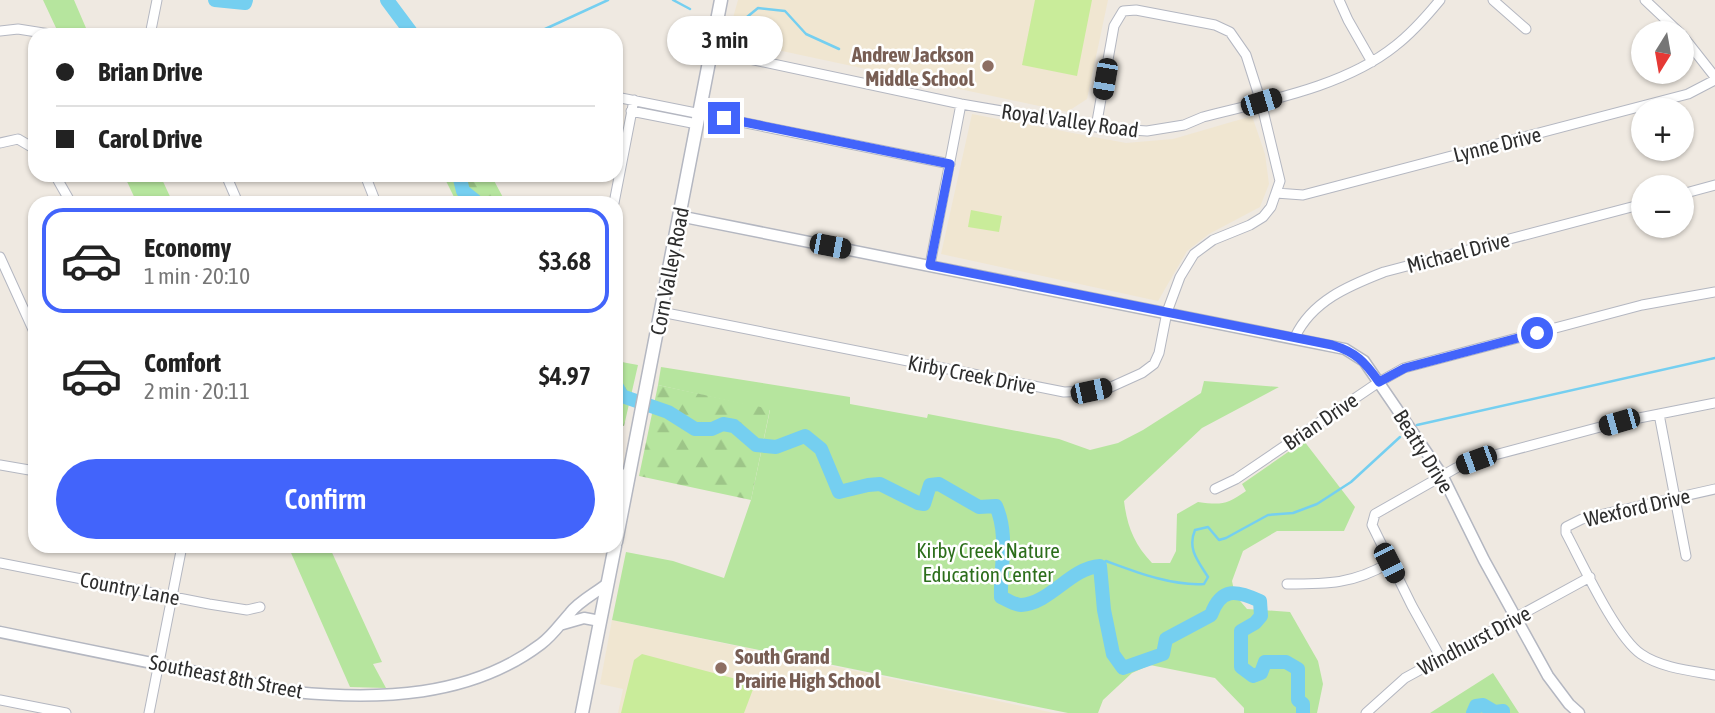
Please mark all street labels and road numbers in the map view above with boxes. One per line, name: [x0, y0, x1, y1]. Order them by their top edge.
street label: Royal Valley Road: [1000, 99, 1140, 141]
street label: Lynne Drive: [1451, 122, 1543, 166]
street label: Corn Valley Road: [645, 205, 693, 337]
street label: Michael Drive: [1404, 227, 1512, 277]
street label: Kirby Creek Drive: [906, 350, 1038, 398]
street label: Brian Drive: [1278, 387, 1362, 455]
street label: Beatty Drive: [1389, 405, 1459, 497]
street label: Wexford Drive: [1582, 483, 1692, 531]
street label: Country Lane: [78, 567, 182, 609]
street label: Windhurst Drive: [1414, 600, 1534, 680]
street label: Southeast 8th Street: [147, 649, 305, 703]

